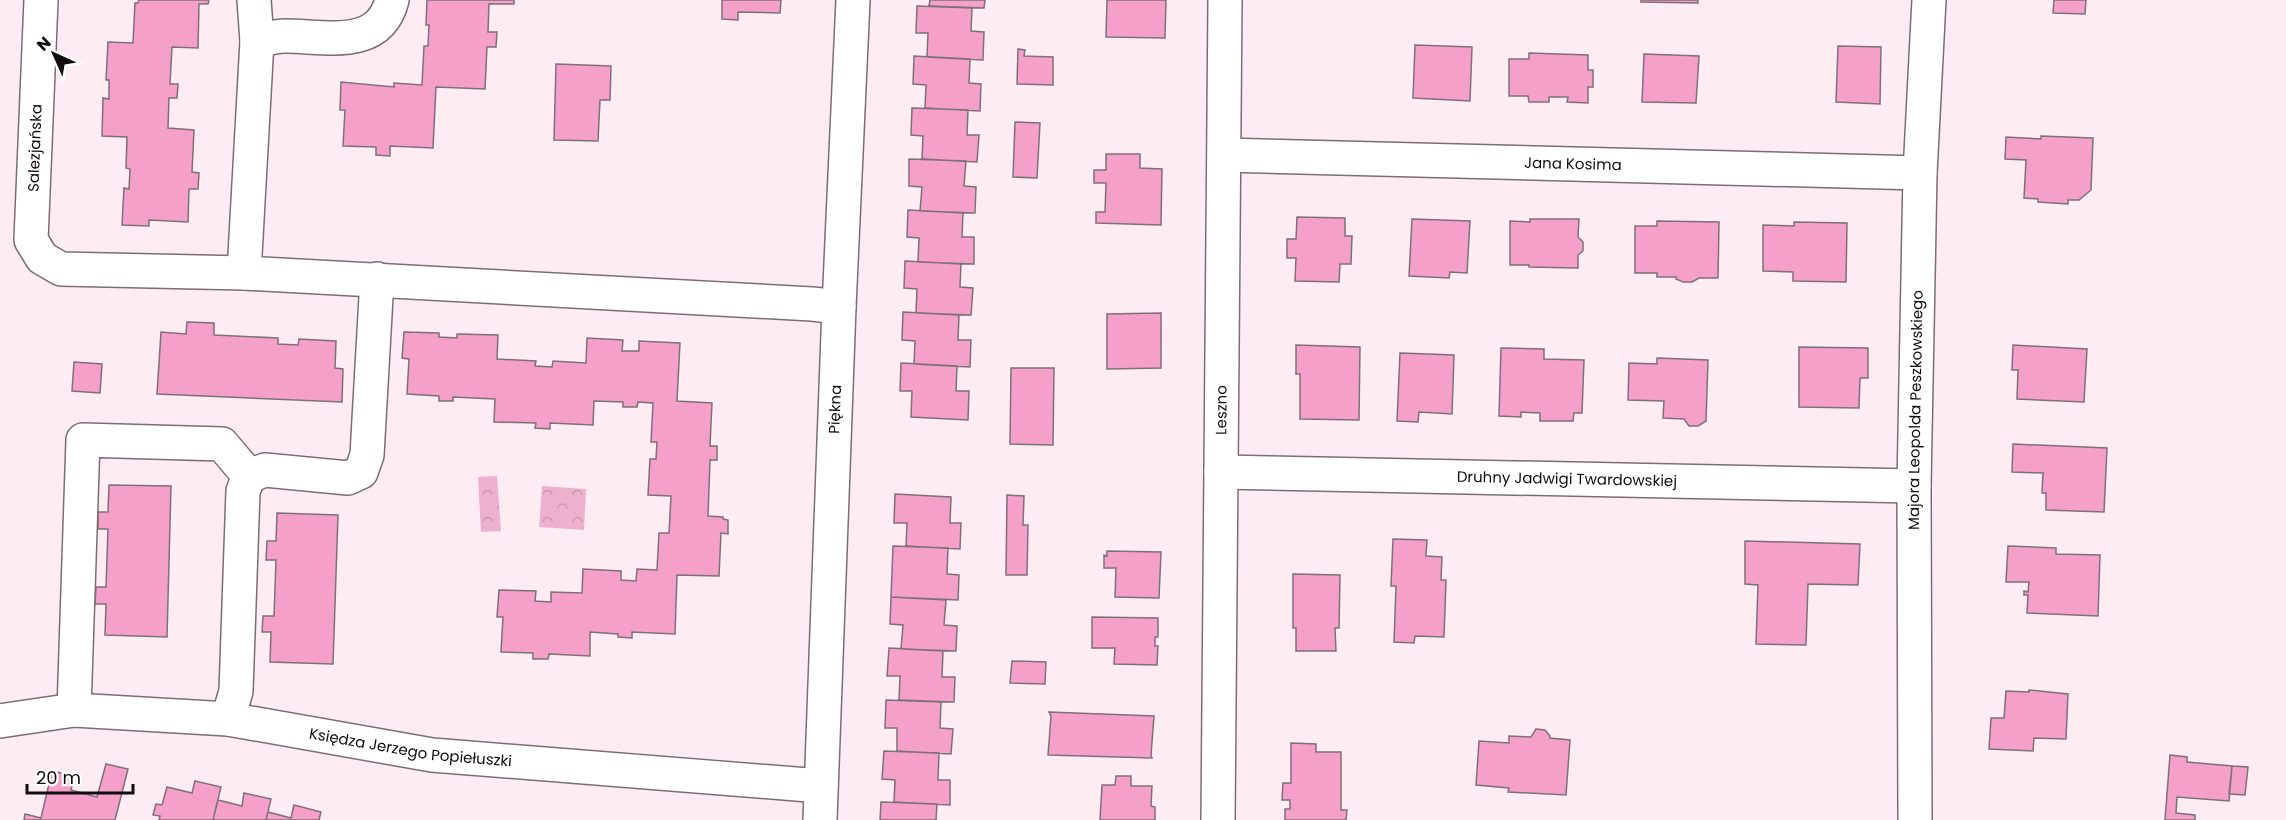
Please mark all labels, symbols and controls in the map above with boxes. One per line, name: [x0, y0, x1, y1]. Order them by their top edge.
north arrow: [24, 24, 84, 84]
text: N: [31, 31, 56, 56]
street label: Salezjańska: [22, 104, 47, 192]
street label: Jana Kosima: [1524, 152, 1622, 175]
street label: Majora Leopolda Peszkowskiego: [1903, 290, 1928, 530]
street label: Piękna: [823, 384, 846, 434]
street label: Leszno: [1210, 385, 1232, 435]
street label: Druhny Jadwigi Twardowskiej: [1457, 466, 1677, 491]
street label: Księdza Jerzego Popiełuszki: [308, 723, 513, 771]
scale bar: [27, 757, 134, 795]
text: 20 m: [36, 765, 81, 790]

